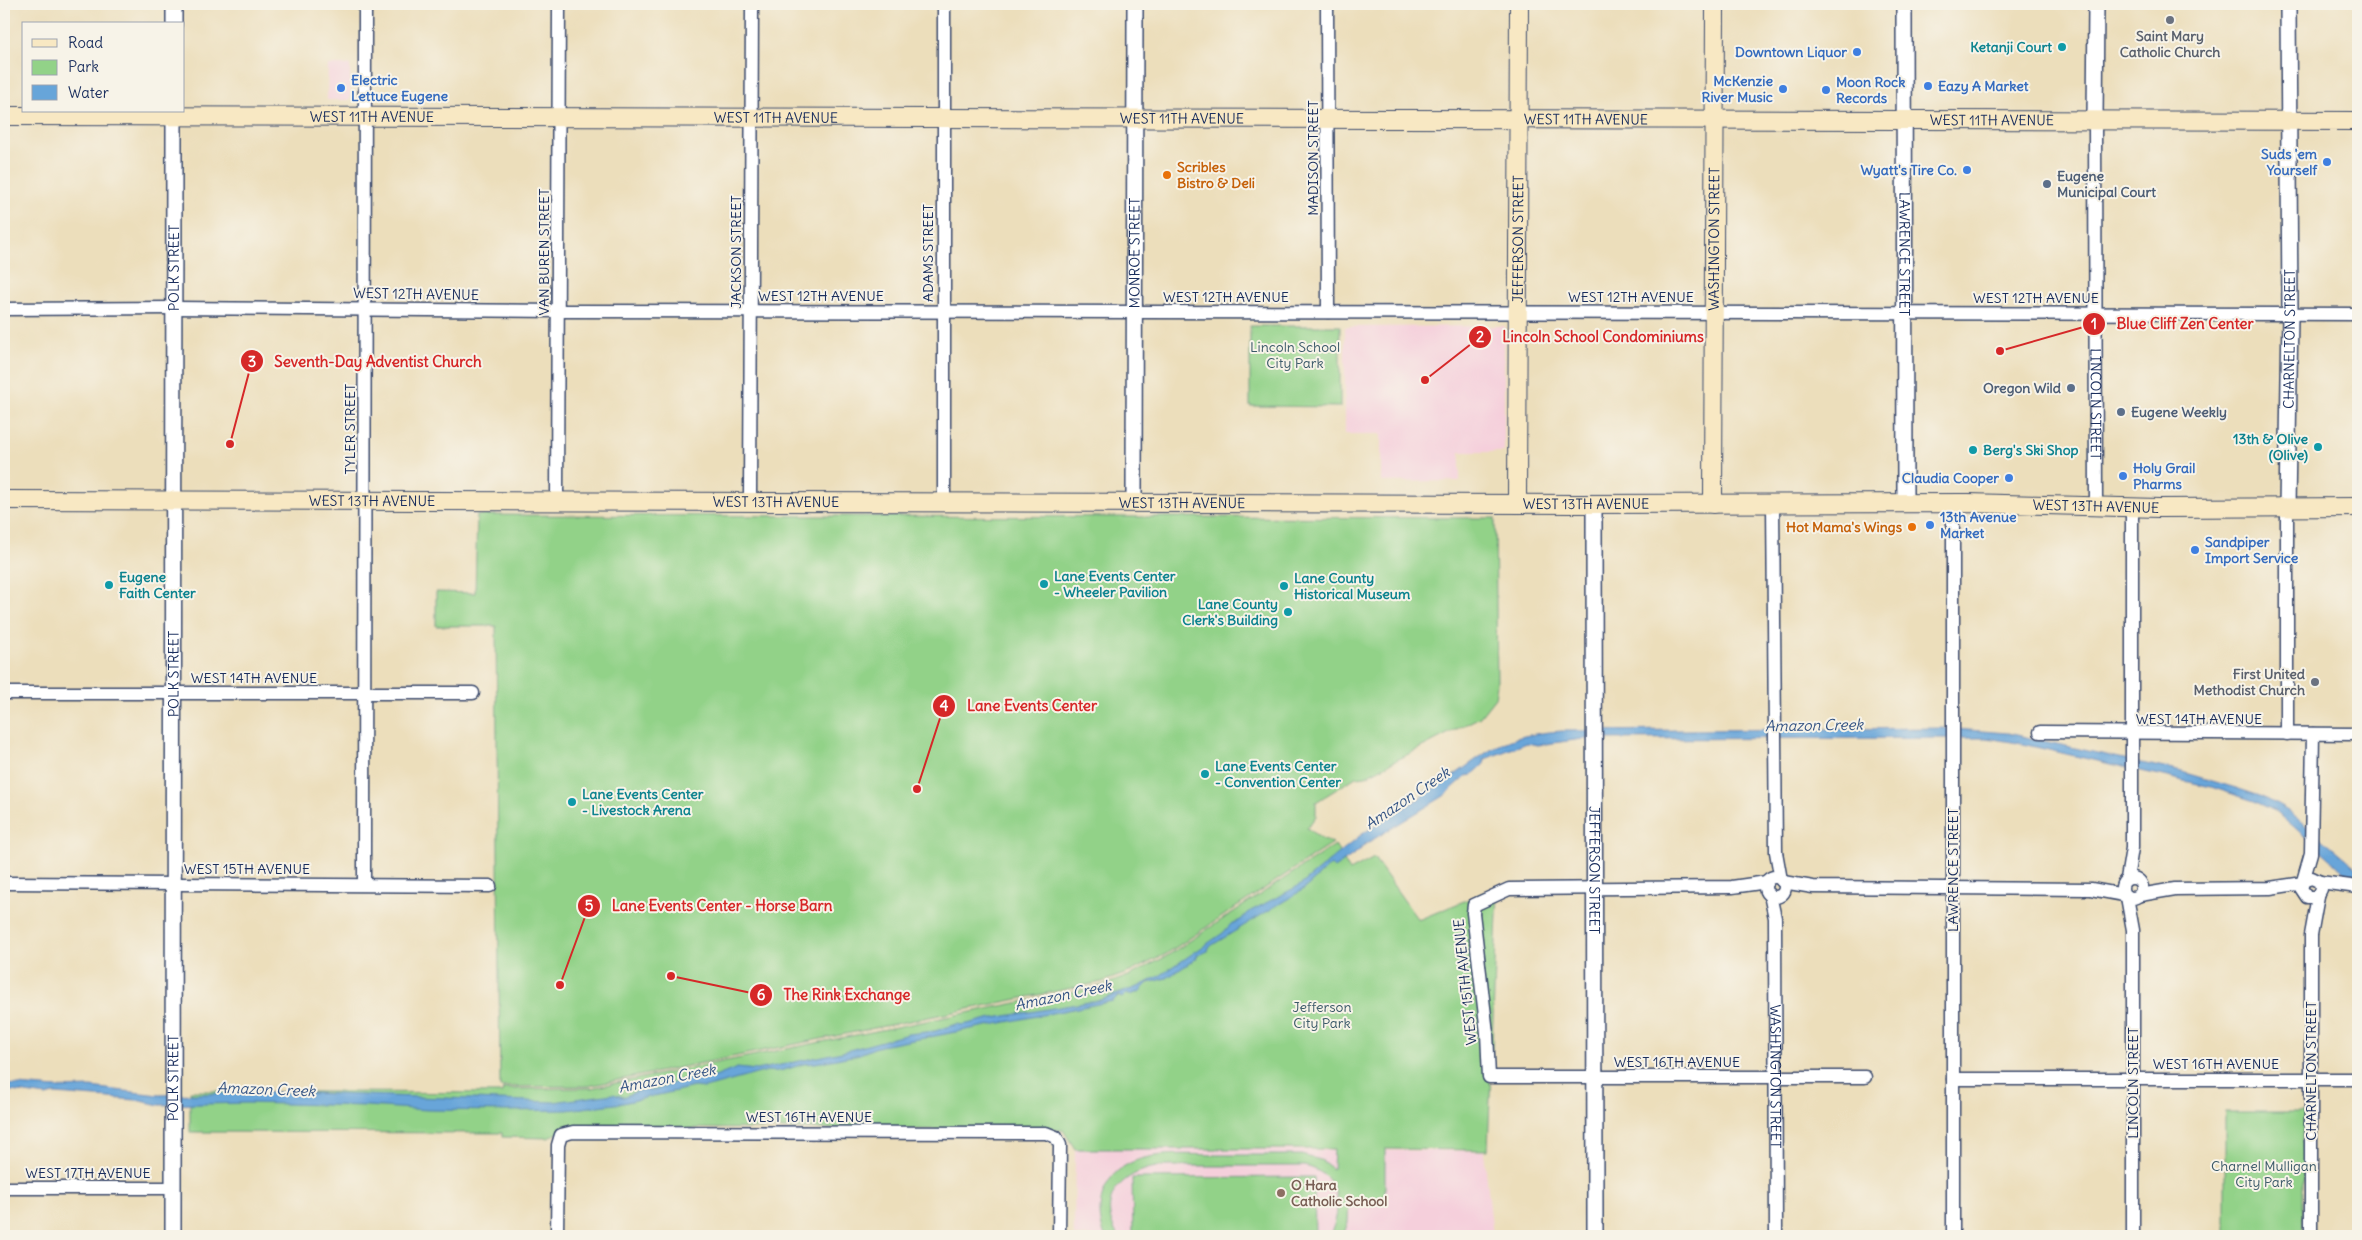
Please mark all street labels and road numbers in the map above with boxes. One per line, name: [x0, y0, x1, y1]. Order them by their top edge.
street label: MADISON STREET: [1304, 100, 1322, 216]
street label: WEST 11TH AVENUE: [310, 108, 434, 126]
street label: WEST 11TH AVENUE: [714, 109, 838, 127]
street label: WEST 11TH AVENUE: [1120, 109, 1244, 128]
street label: WEST 11TH AVENUE: [1524, 110, 1648, 128]
street label: WEST 11TH AVENUE: [1930, 111, 2054, 129]
street label: WASHINGTON STREET: [1705, 167, 1723, 311]
street label: JEFFERSON STREET: [1509, 175, 1527, 303]
street label: VAN BUREN STREET: [535, 189, 553, 315]
street label: LAWRENCE STREET: [1895, 192, 1914, 316]
street label: JACKSON STREET: [727, 195, 745, 309]
street label: MONROE STREET: [1125, 198, 1144, 308]
street label: ADAMS STREET: [919, 204, 937, 302]
street label: POLK STREET: [165, 225, 183, 311]
street label: CHARNELTON STREET: [2280, 269, 2299, 409]
street label: WEST 12TH AVENUE: [353, 284, 479, 304]
street label: WEST 12TH AVENUE: [758, 287, 884, 305]
street label: WEST 12TH AVENUE: [1163, 288, 1289, 306]
street label: WEST 12TH AVENUE: [1568, 288, 1694, 306]
street label: WEST 12TH AVENUE: [1973, 289, 2099, 307]
street label: LINCOLN STREET: [2087, 348, 2105, 460]
street label: TYLER STREET: [341, 384, 359, 474]
street label: WEST 13TH AVENUE: [309, 492, 435, 510]
street label: WEST 13TH AVENUE: [713, 493, 839, 511]
street label: WEST 13TH AVENUE: [1119, 494, 1245, 512]
street label: WEST 13TH AVENUE: [1523, 495, 1649, 513]
street label: WEST 13TH AVENUE: [2032, 496, 2159, 517]
street label: POLK STREET: [164, 631, 183, 717]
street label: WEST 14TH AVENUE: [191, 669, 317, 687]
street label: WEST 14TH AVENUE: [2136, 710, 2262, 728]
street label: JEFFERSON STREET: [1585, 806, 1604, 934]
street label: LAWRENCE STREET: [1944, 808, 1962, 932]
street label: WEST 15TH AVENUE: [184, 860, 310, 878]
street label: WEST 15TH AVENUE: [1449, 918, 1481, 1046]
street label: CHARNELTON STREET: [2302, 1001, 2320, 1141]
street label: WASHINGTON STREET: [1766, 1005, 1785, 1148]
street label: LINCOLN STREET: [2124, 1027, 2142, 1139]
street label: POLK STREET: [164, 1035, 182, 1121]
street label: WEST 16TH AVENUE: [1614, 1053, 1740, 1071]
street label: WEST 16TH AVENUE: [2153, 1055, 2279, 1073]
street label: WEST 16TH AVENUE: [746, 1108, 872, 1126]
street label: WEST 17TH AVENUE: [25, 1164, 151, 1182]

